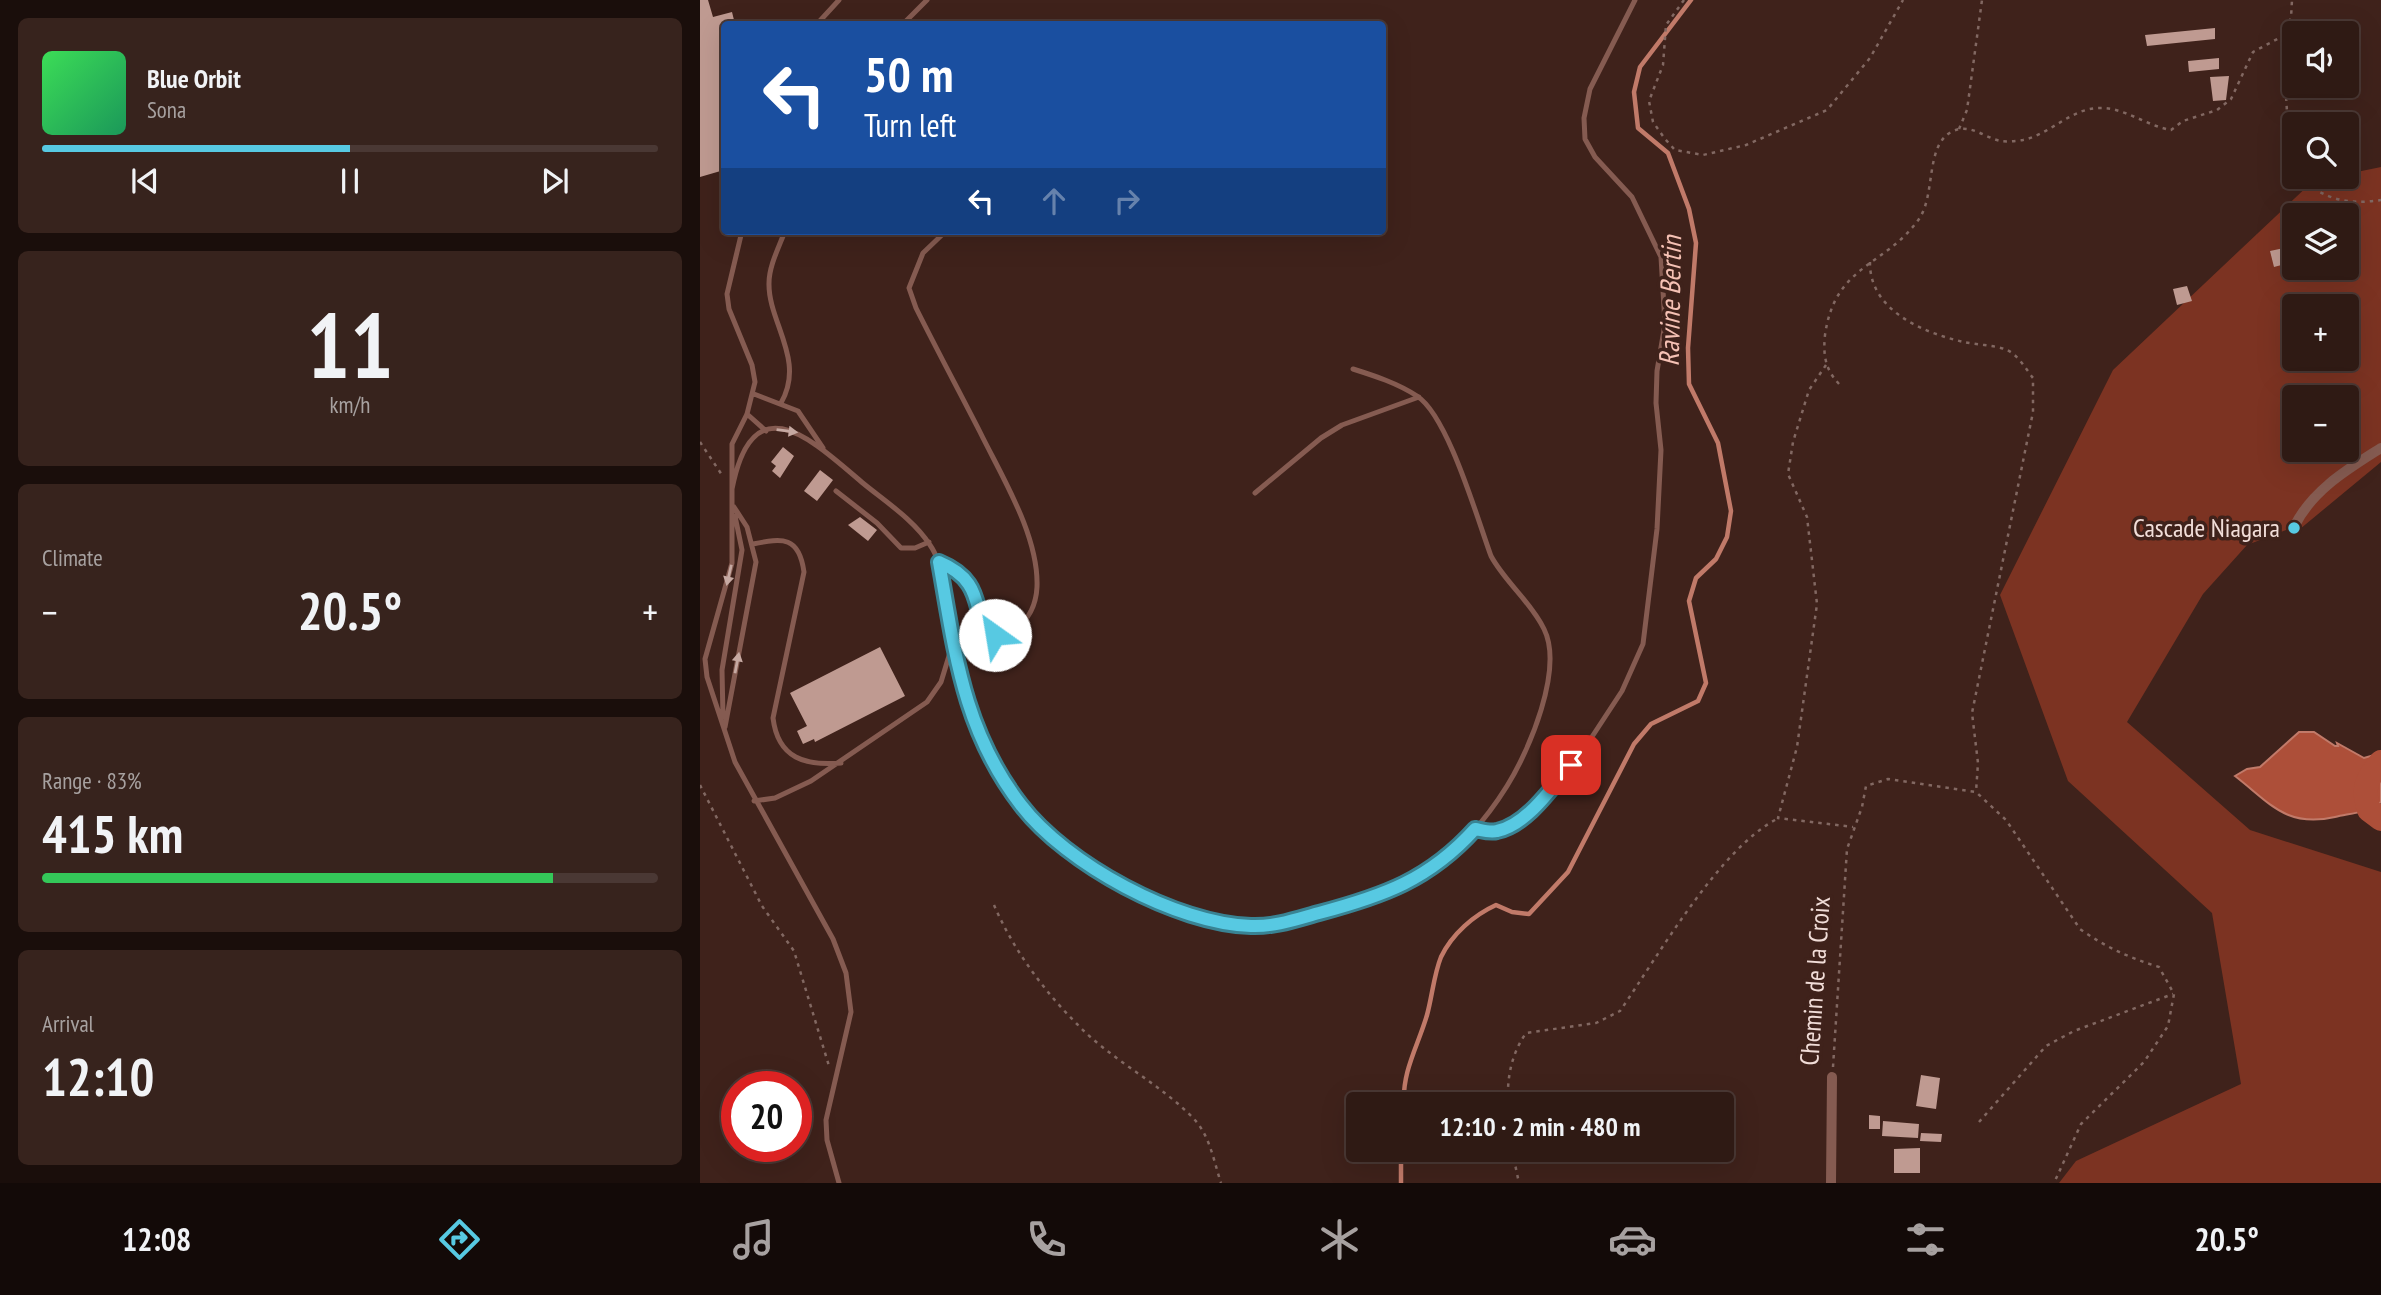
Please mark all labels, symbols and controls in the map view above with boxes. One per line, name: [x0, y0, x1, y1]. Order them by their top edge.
map controls: [2282, 21, 2359, 462]
button: sound: [2282, 21, 2359, 98]
text: 50 m: [864, 42, 953, 106]
icon: left: [749, 49, 840, 140]
text: Blue Orbit: [147, 62, 241, 95]
text: Sona: [147, 95, 186, 124]
text: Turn left: [864, 104, 956, 146]
button: search: [2282, 112, 2359, 189]
icon: previous: [126, 162, 164, 200]
icon: pause: [331, 162, 369, 200]
icon: next: [536, 162, 574, 200]
icon: left: [962, 182, 1000, 220]
icon: ahead: [1035, 182, 1073, 220]
icon: right: [1108, 182, 1146, 220]
button: layers: [2282, 203, 2359, 280]
water label: Ravine Bertin: [1650, 234, 1689, 367]
text: 11: [307, 285, 394, 403]
button: +: [2282, 294, 2359, 371]
button: −: [2282, 385, 2359, 462]
text: km/h: [330, 390, 370, 419]
one-way arrow: [776, 425, 798, 436]
place label: Cascade Niagara: [2133, 511, 2280, 544]
marker: Cascade Niagara: [2286, 520, 2302, 536]
text: Climate: [42, 543, 103, 572]
one-way arrow: [723, 564, 734, 586]
text: 20.5°: [298, 577, 402, 644]
text: −: [42, 587, 58, 636]
text: +: [642, 587, 658, 636]
position arrow: [958, 598, 1032, 672]
one-way arrow: [732, 652, 743, 674]
pin: [1541, 735, 1601, 795]
icon: arrive: [1552, 746, 1590, 784]
text: Range · 83%: [42, 766, 142, 795]
text: 415 km: [42, 800, 183, 867]
street label: Chemin de la Croix: [1792, 895, 1837, 1067]
text: Arrival: [42, 1009, 94, 1038]
text: 12:10: [42, 1043, 154, 1110]
speed limit sign: 20: [721, 1071, 812, 1162]
text: 12:10 · 2 min · 480 m: [1440, 1110, 1640, 1143]
icon: directions: [435, 1215, 484, 1264]
icon: music: [729, 1215, 778, 1264]
icon: phone: [1022, 1215, 1071, 1264]
icon: climate: [1315, 1215, 1364, 1264]
icon: car: [1608, 1215, 1657, 1264]
icon: filters: [1901, 1215, 1950, 1264]
text: 12:08: [122, 1218, 191, 1260]
text: 20.5°: [2195, 1218, 2259, 1260]

